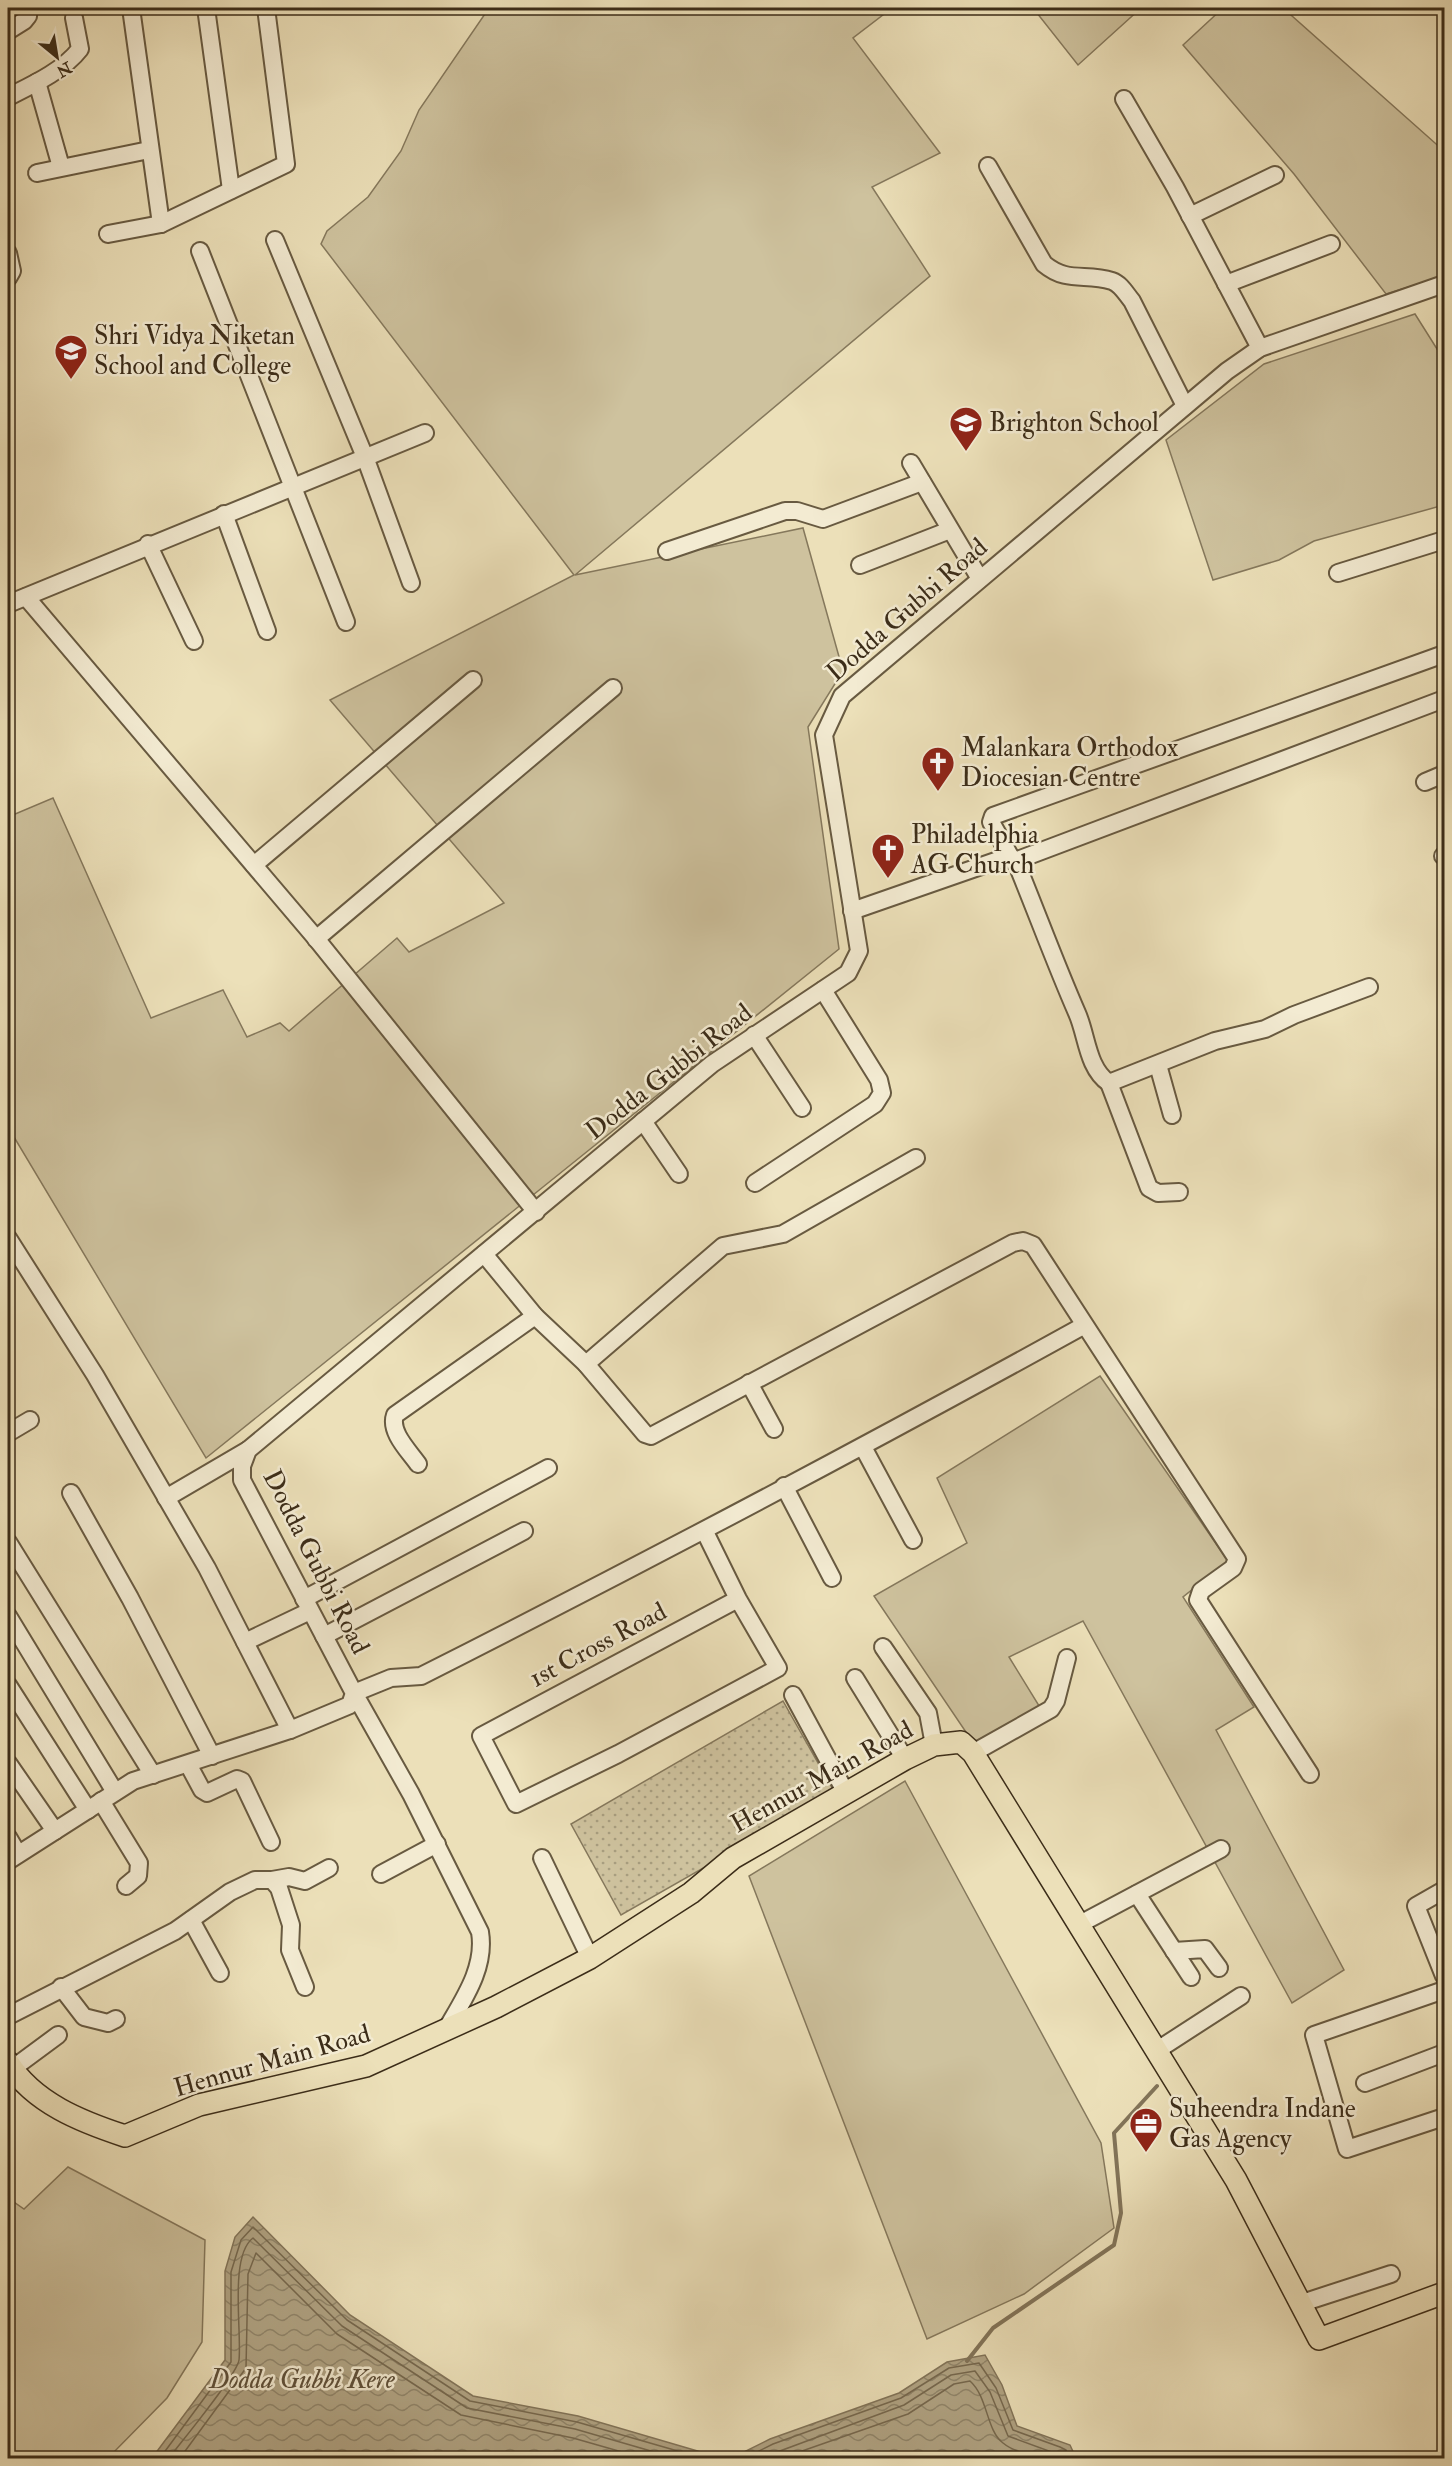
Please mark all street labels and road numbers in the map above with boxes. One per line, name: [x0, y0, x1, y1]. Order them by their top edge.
street label: Dodda Gubbi Road: [820, 531, 994, 689]
street label: Dodda Gubbi Road: [579, 997, 759, 1147]
street label: Dodda Gubbi Road: [256, 1464, 376, 1660]
street label: 1st Cross Road: [524, 1595, 672, 1694]
street label: Hennur Main Road: [725, 1714, 919, 1840]
street label: Hennur Main Road: [170, 2018, 374, 2104]

